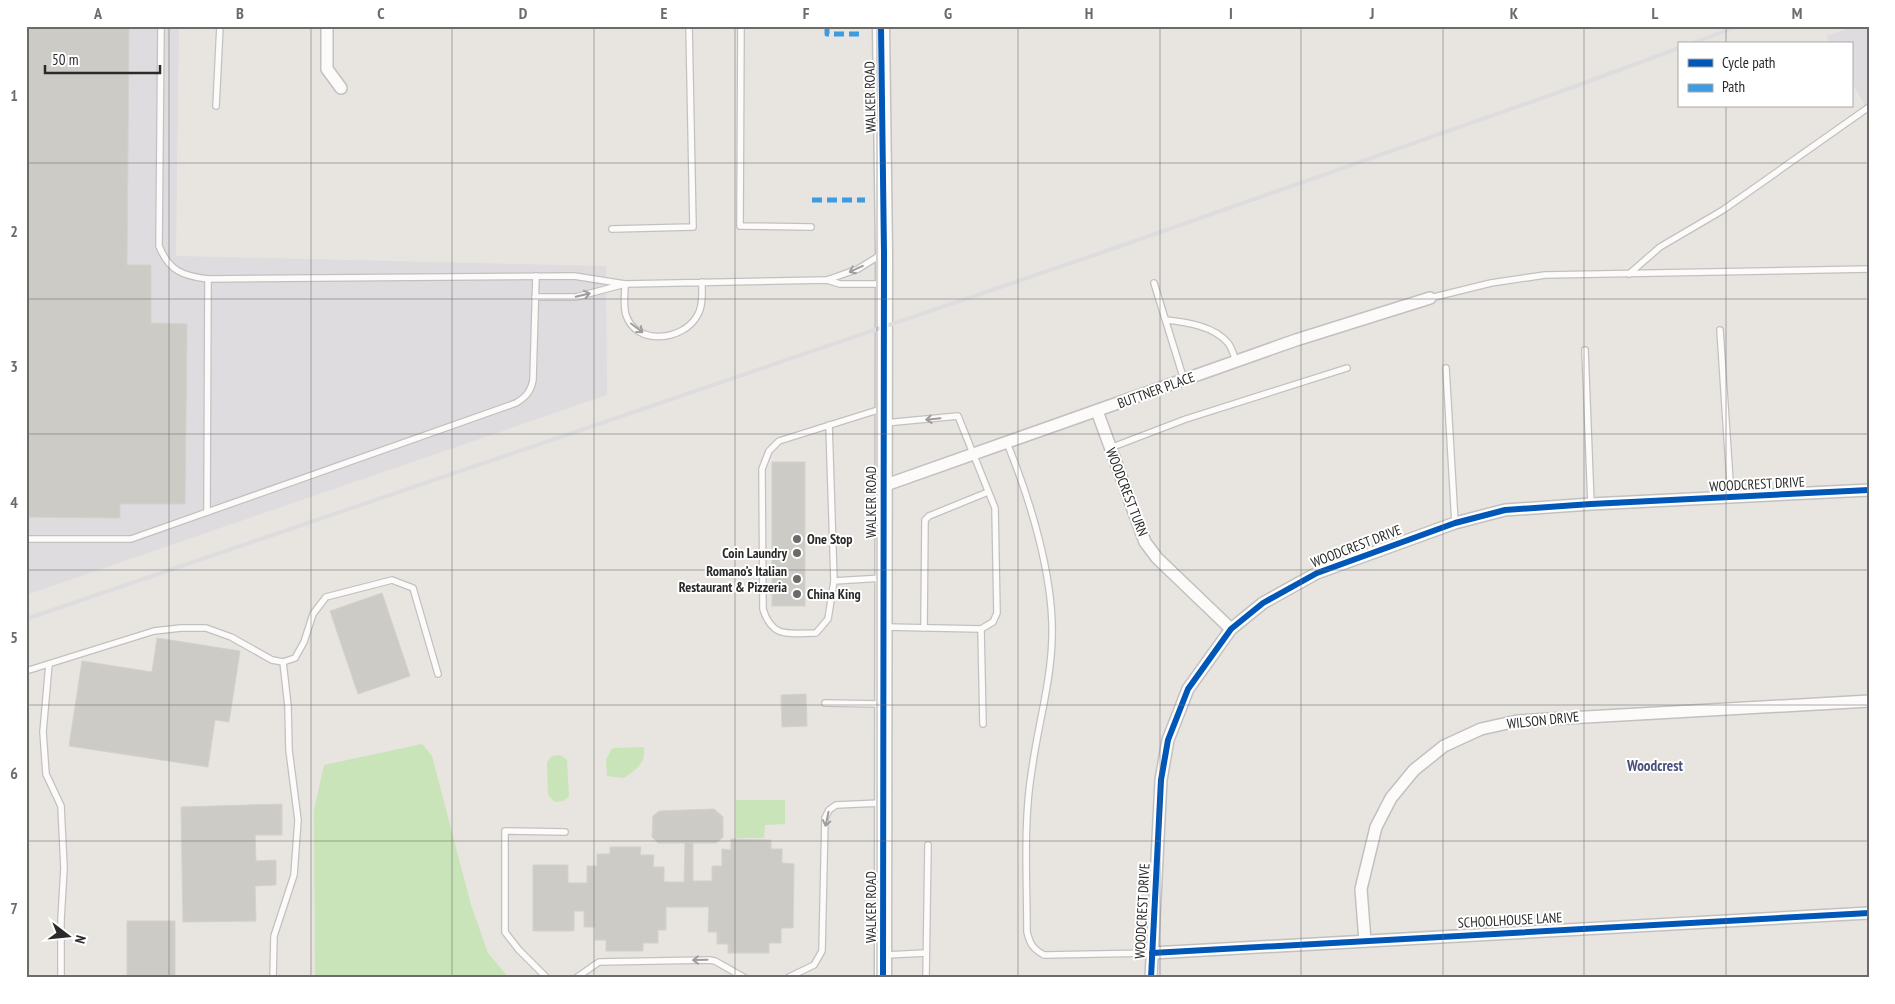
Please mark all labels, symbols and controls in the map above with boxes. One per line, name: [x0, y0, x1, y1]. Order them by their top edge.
text: A: [93, 3, 103, 23]
text: B: [236, 3, 244, 23]
text: C: [377, 3, 385, 23]
text: D: [519, 3, 528, 23]
text: E: [661, 3, 668, 23]
text: F: [803, 3, 810, 23]
text: G: [944, 3, 952, 23]
text: H: [1085, 3, 1093, 23]
text: I: [1229, 3, 1233, 23]
text: J: [1369, 3, 1374, 23]
text: K: [1510, 3, 1519, 23]
text: L: [1652, 3, 1659, 23]
text: M: [1792, 3, 1802, 23]
scale bar: [45, 42, 160, 74]
legend: [1678, 42, 1852, 108]
text: 50 m: [52, 50, 78, 69]
text: Cycle path: [1722, 53, 1775, 72]
street label: WALKER ROAD: [860, 61, 880, 133]
text: Path: [1722, 77, 1745, 96]
text: 1: [10, 85, 18, 105]
text: 2: [10, 221, 18, 241]
one-way arrow: [849, 264, 864, 274]
one-way arrow: [575, 290, 591, 299]
one-way arrow: [630, 323, 644, 333]
text: 3: [10, 356, 18, 376]
street label: BUTTNER PLACE: [1115, 368, 1197, 412]
one-way arrow: [925, 414, 941, 424]
street label: WOODCREST TURN: [1102, 445, 1152, 539]
street label: WALKER ROAD: [862, 466, 880, 538]
street label: WOODCREST DRIVE: [1709, 473, 1805, 495]
text: 4: [10, 492, 18, 512]
street label: WOODCREST DRIVE: [1308, 520, 1404, 572]
place label: One Stop: [807, 530, 853, 548]
marker: One Stop: [791, 533, 803, 545]
place label: Coin Laundry: [722, 544, 787, 562]
marker: Coin Laundry: [791, 547, 803, 559]
place label: Romano’s Italian Restaurant & Pizzeria: [679, 562, 787, 596]
marker: Romano’s Italian Restaurant & Pizzeria: [791, 573, 803, 585]
place label: China King: [807, 585, 861, 603]
marker: China King: [791, 588, 803, 600]
text: 5: [10, 627, 18, 647]
street label: WILSON DRIVE: [1506, 707, 1580, 733]
district label: Woodcrest: [1626, 756, 1684, 775]
text: 6: [10, 763, 18, 783]
one-way arrow: [821, 811, 831, 827]
street label: WOODCREST DRIVE: [1131, 863, 1153, 959]
street label: WALKER ROAD: [862, 871, 880, 943]
text: 7: [10, 898, 18, 918]
street label: SCHOOLHOUSE LANE: [1457, 908, 1563, 932]
north arrow: [42, 912, 92, 962]
text: N: [71, 933, 90, 946]
one-way arrow: [693, 955, 709, 965]

